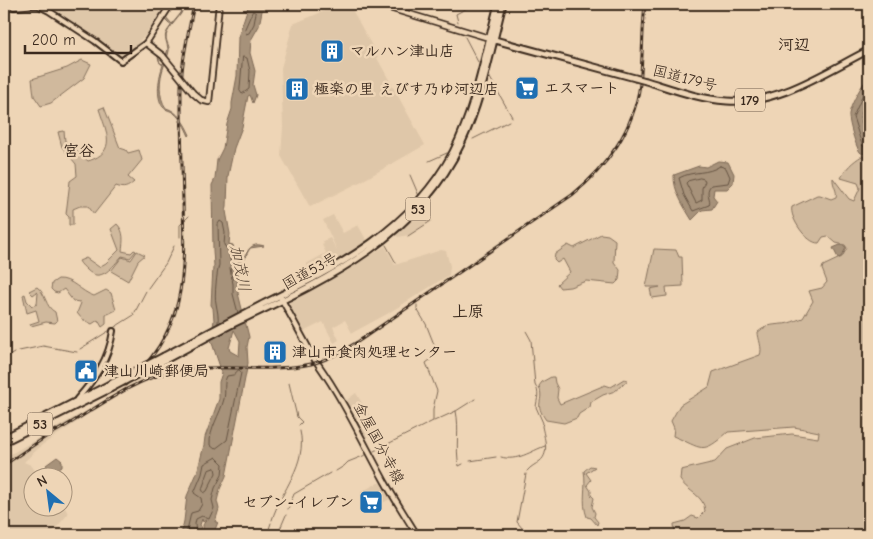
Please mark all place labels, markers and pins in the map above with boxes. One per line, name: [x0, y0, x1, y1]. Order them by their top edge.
building icon: マルハン津山店: [319, 38, 345, 64]
place label: マルハン津山店: [350, 42, 454, 60]
supermarket icon: エスマート: [514, 75, 540, 101]
building icon: 極楽の里 えびす乃ゆ河辺店: [284, 76, 310, 102]
place label: エスマート: [544, 79, 619, 97]
place label: 極楽の里 えびす乃ゆ河辺店: [314, 80, 499, 98]
building icon: 津山市食肉処理センター: [262, 339, 288, 365]
place label: 津山市食肉処理センター: [292, 343, 457, 361]
public building icon: 津山川崎郵便局: [73, 358, 99, 384]
place label: 津山川崎郵便局: [104, 362, 209, 380]
supermarket icon: セブン-イレブン: [358, 489, 384, 515]
place label: セブン-イレブン: [243, 493, 354, 511]

